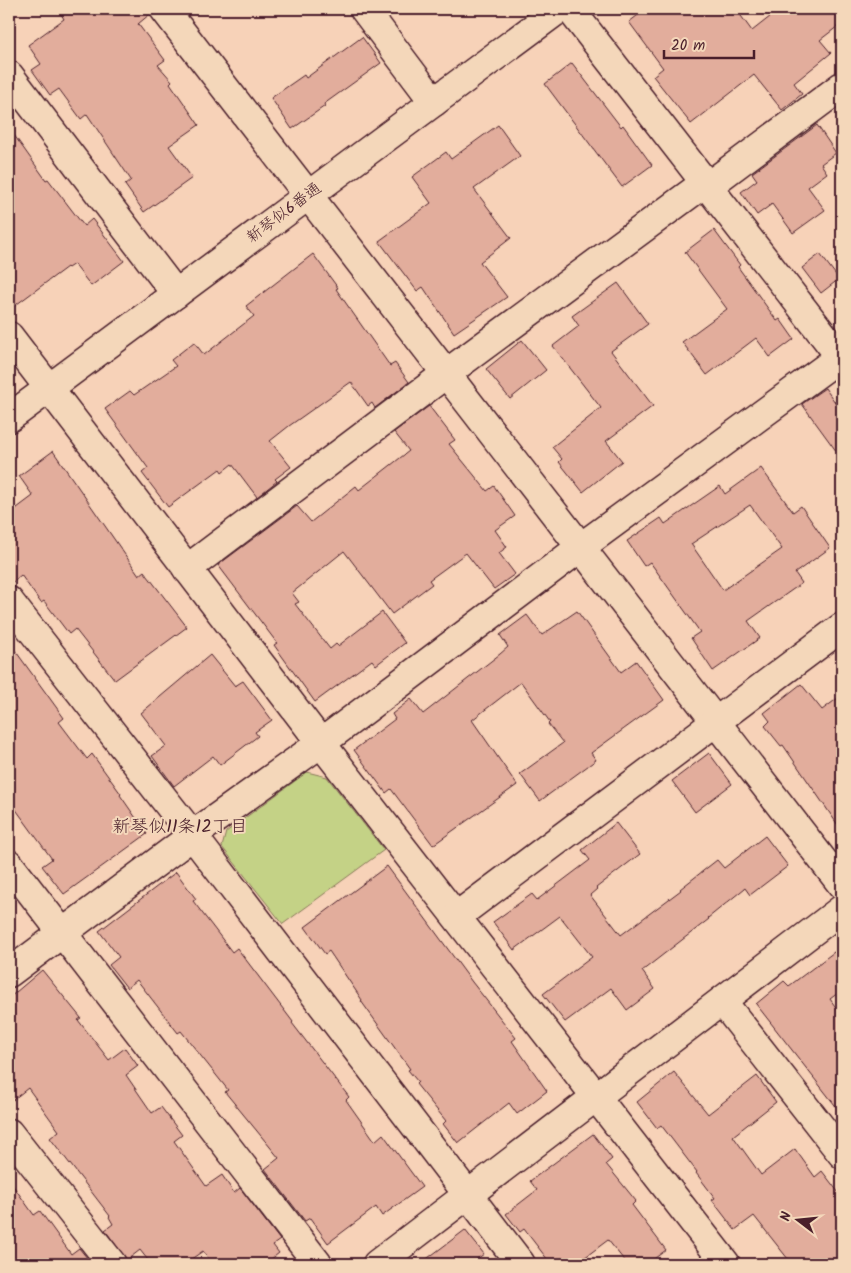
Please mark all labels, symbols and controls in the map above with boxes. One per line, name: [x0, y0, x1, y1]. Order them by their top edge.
scale bar: [664, 28, 754, 60]
text: 20 m: [671, 34, 705, 58]
street label: 新琴似6番通: [241, 176, 327, 250]
district label: 新琴似11条12丁目: [112, 813, 248, 842]
north arrow: [774, 1196, 824, 1246]
text: N: [775, 1209, 798, 1224]

